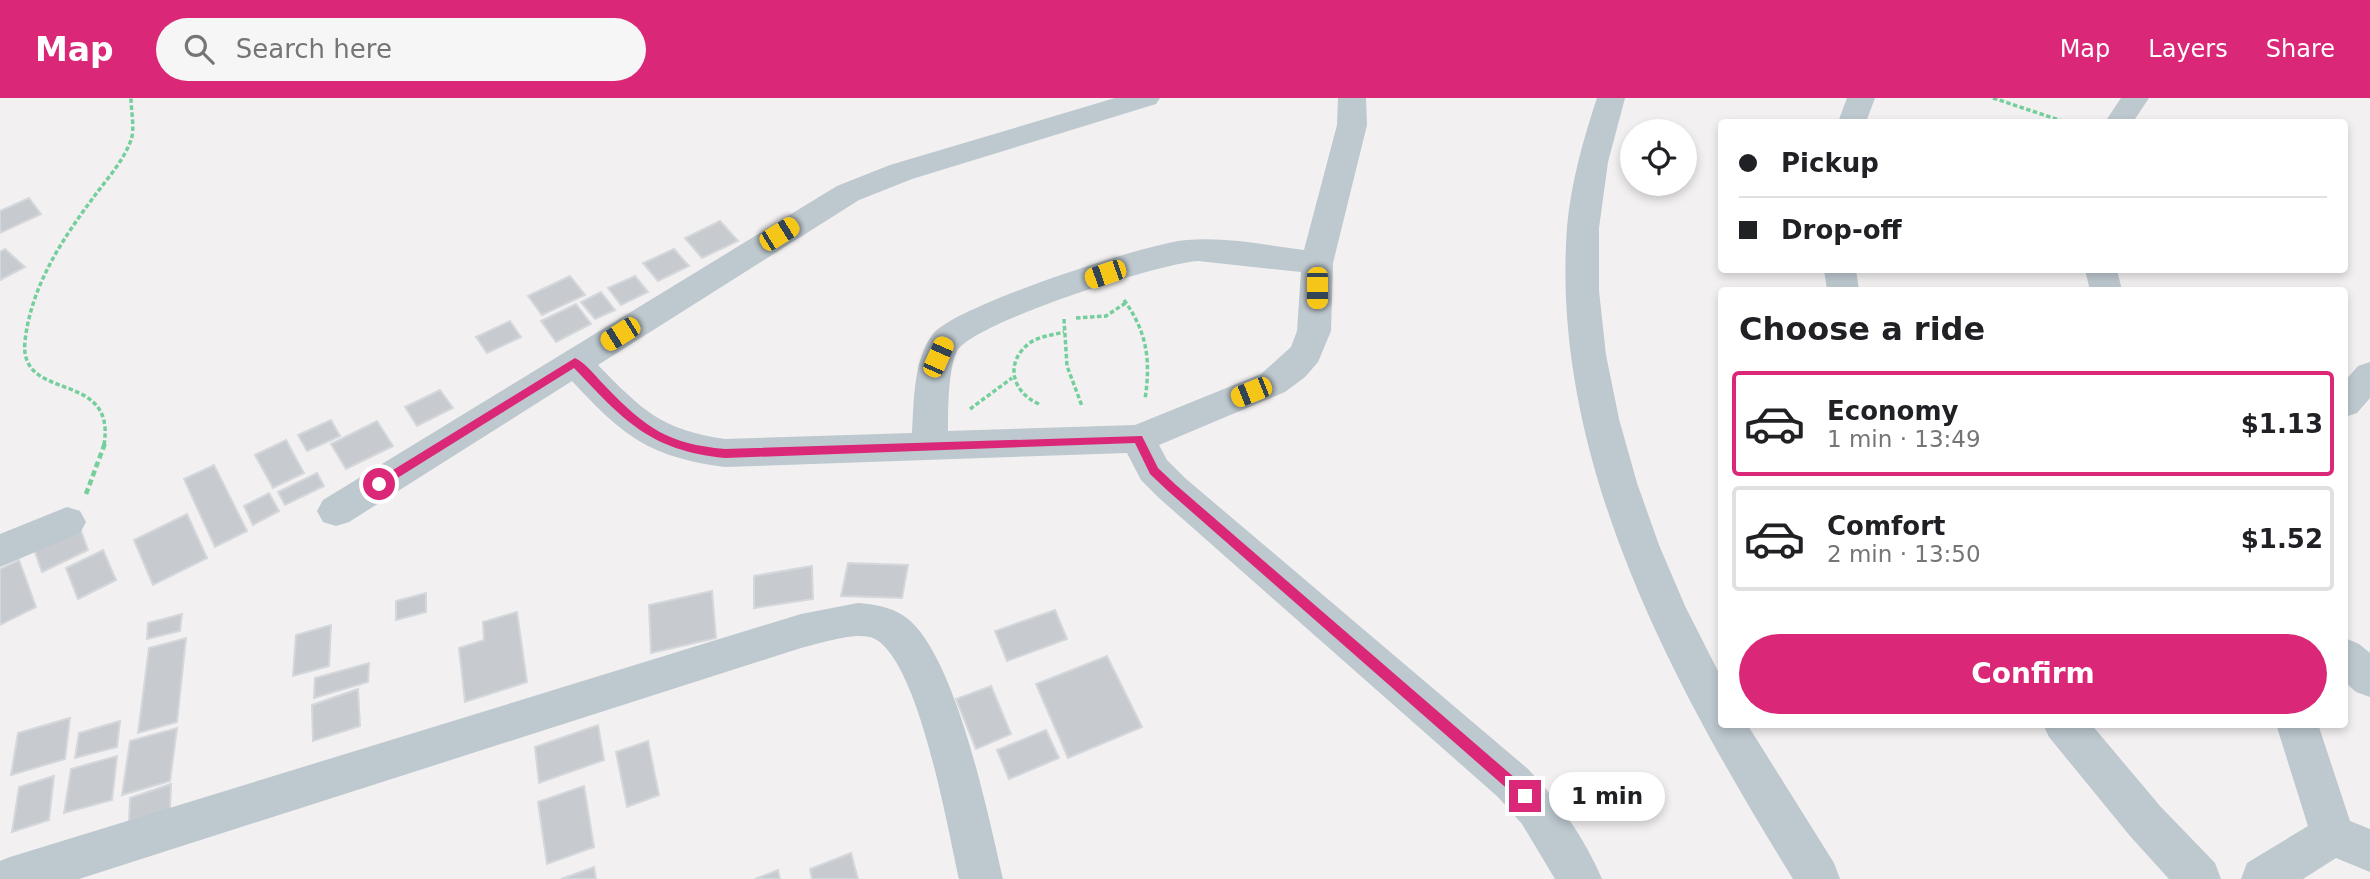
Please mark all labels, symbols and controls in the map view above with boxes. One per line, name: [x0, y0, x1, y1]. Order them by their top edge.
search box: [156, 18, 646, 81]
text: Map: [35, 30, 114, 69]
icon: search: [180, 30, 218, 68]
text: Search here: [236, 34, 392, 64]
text: Map: [2060, 35, 2110, 63]
text: Layers: [2148, 35, 2228, 63]
text: Share: [2266, 35, 2335, 63]
map controls: [1620, 119, 1697, 196]
button: locate: [1620, 119, 1697, 196]
text: Pickup: [1781, 148, 1879, 178]
car: [756, 214, 803, 254]
text: Drop-off: [1781, 215, 1902, 245]
car: [1082, 257, 1129, 291]
car: [1307, 267, 1328, 309]
text: Choose a ride: [1739, 310, 1985, 348]
car: [597, 314, 644, 354]
car: [920, 334, 957, 380]
car: [1228, 374, 1275, 410]
icon: car: [1743, 392, 1806, 455]
text: Economy: [1827, 396, 1958, 426]
text: $1.13: [2241, 409, 2323, 439]
text: 1 min · 13:49: [1827, 426, 1981, 452]
route start: [363, 468, 395, 500]
icon: car: [1743, 507, 1806, 570]
text: Comfort: [1827, 511, 1945, 541]
text: $1.52: [2241, 524, 2323, 554]
text: 2 min · 13:50: [1827, 541, 1981, 567]
button: Confirm: [1739, 634, 2327, 714]
callout: 1 min: [1550, 772, 1665, 820]
route end: [1509, 780, 1541, 812]
text: 1 min: [1571, 783, 1643, 809]

